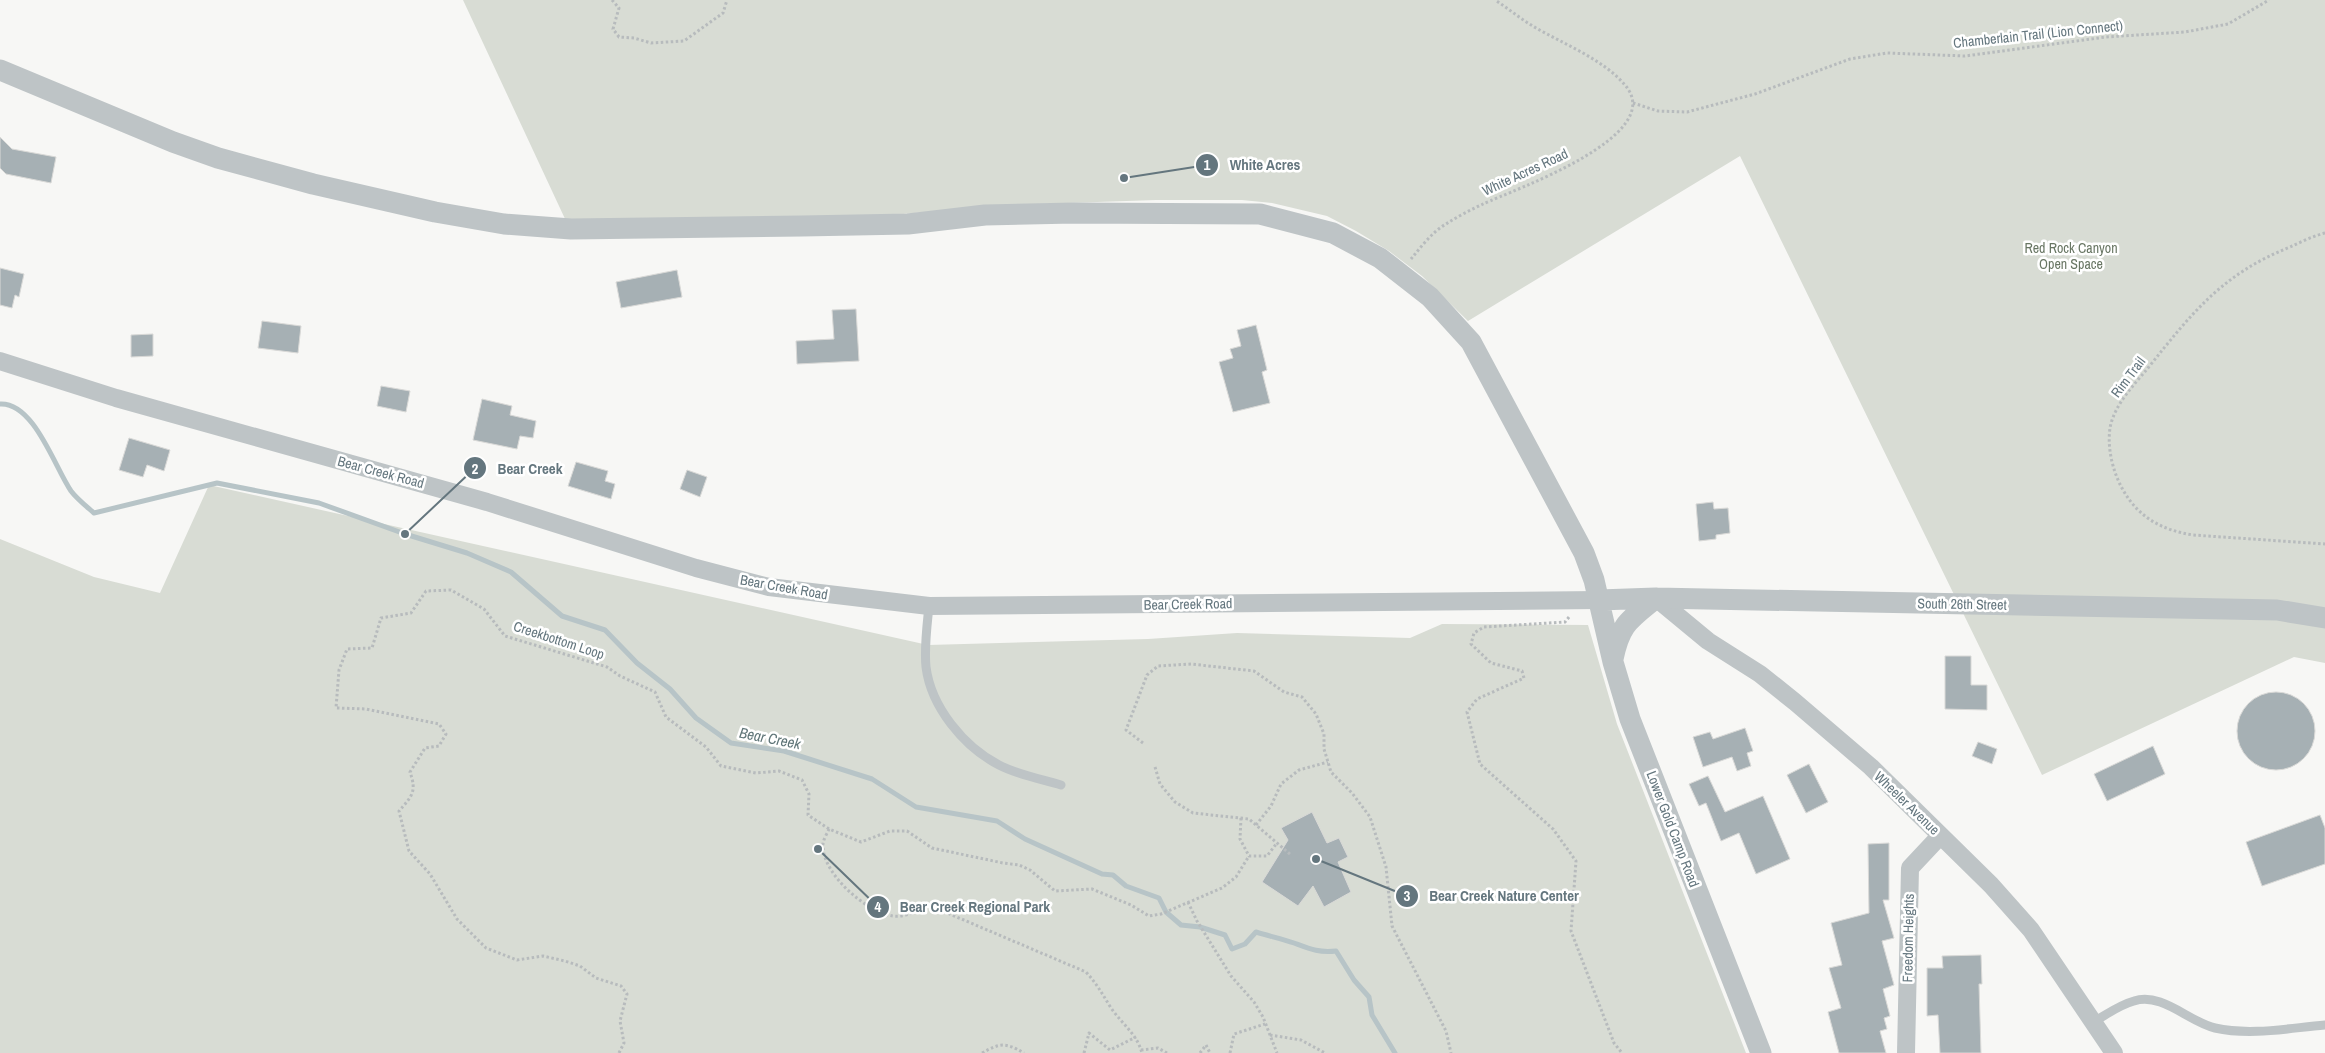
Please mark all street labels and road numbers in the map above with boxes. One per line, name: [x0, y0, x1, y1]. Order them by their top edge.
street label: Chamberlain Trail (Lion Connect): [1952, 16, 2124, 52]
street label: White Acres Road: [1479, 144, 1571, 200]
street label: Rim Trail: [2107, 353, 2149, 401]
street label: Bear Creek Road: [336, 452, 426, 492]
street label: Bear Creek Road: [739, 570, 829, 604]
street label: Bear Creek Road: [1143, 594, 1233, 614]
street label: South 26th Street: [1917, 594, 2007, 614]
street label: Creekbottom Loop: [511, 617, 607, 663]
street label: Wheeler Avenue: [1871, 767, 1943, 839]
street label: Lower Gold Camp Road: [1643, 768, 1703, 890]
street label: Freedom Heights: [1898, 893, 1918, 983]

